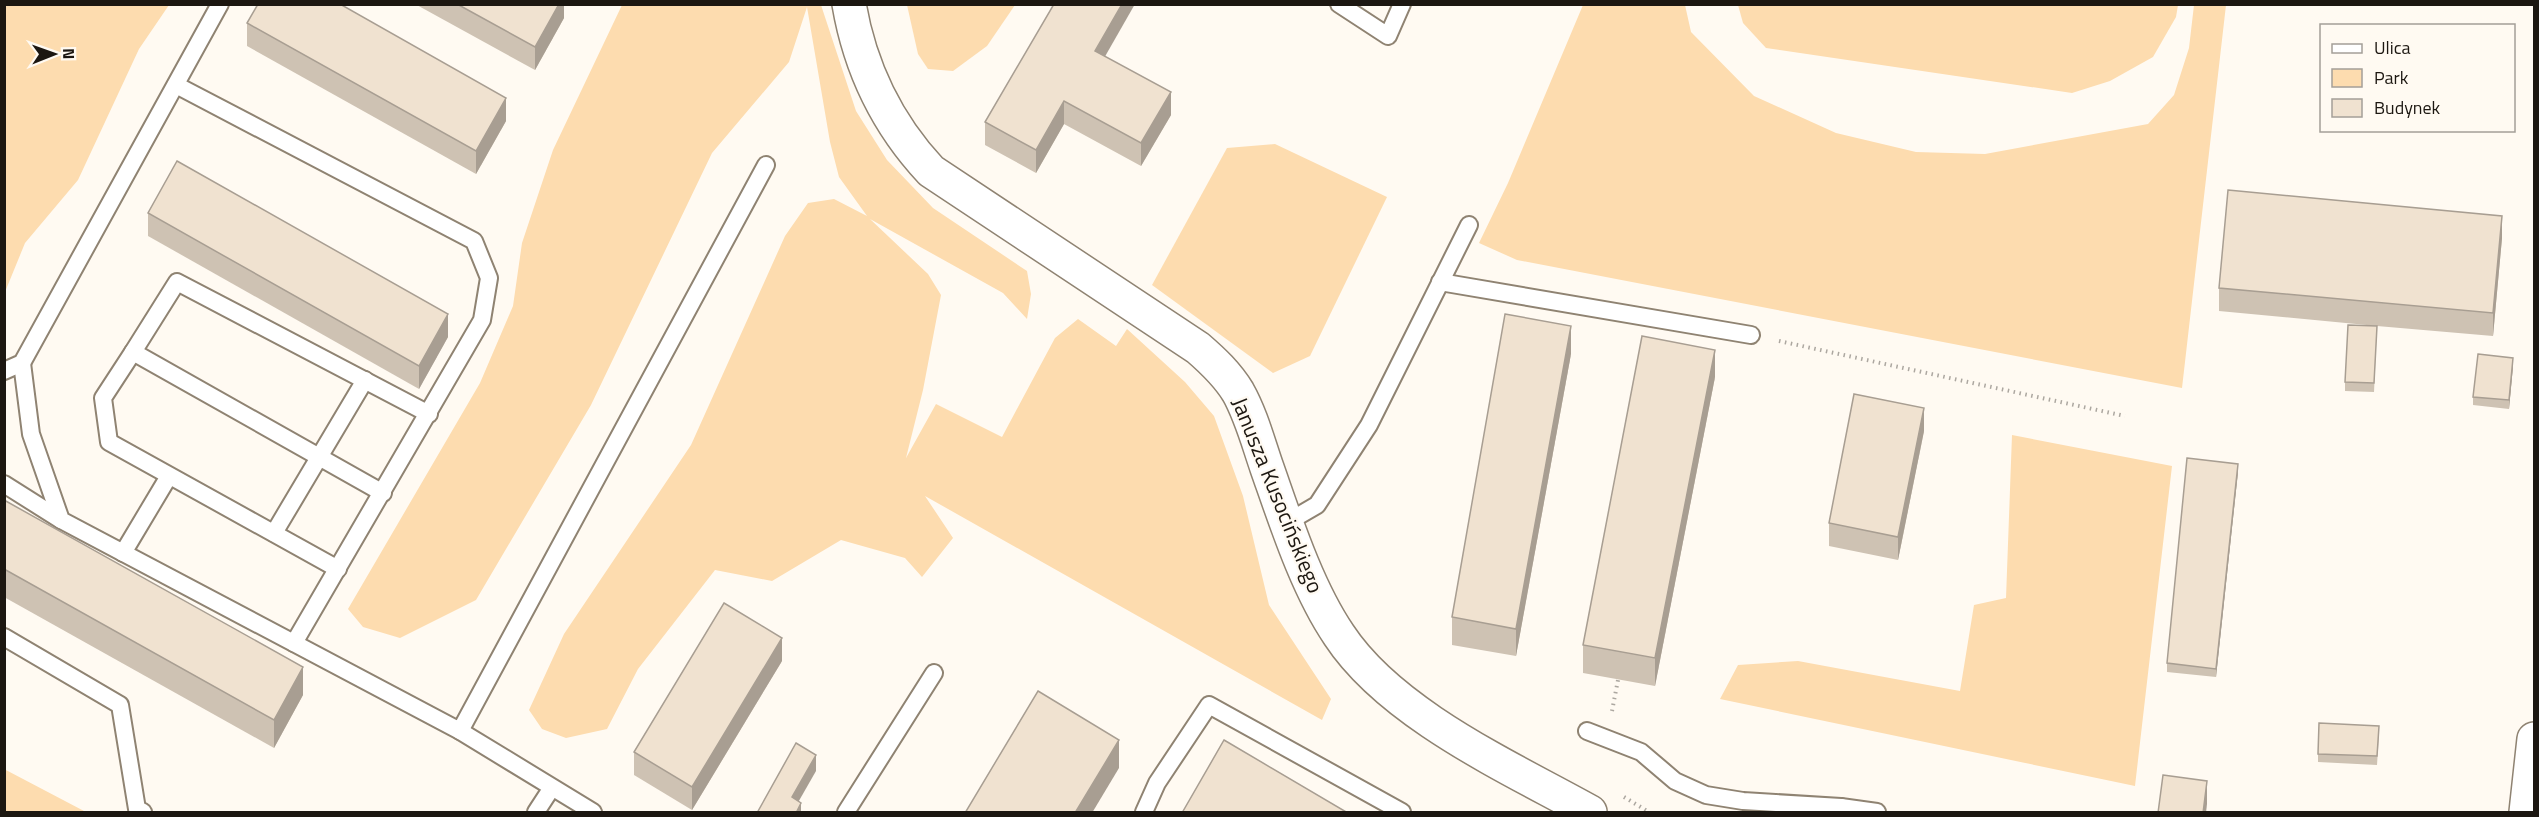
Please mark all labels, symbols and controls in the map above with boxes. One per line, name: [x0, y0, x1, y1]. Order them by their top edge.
north arrow: [24, 24, 84, 84]
legend: [2320, 24, 2515, 132]
text: Ulica: [2374, 34, 2411, 61]
text: N: [57, 48, 81, 59]
text: Park: [2374, 64, 2409, 91]
text: Budynek: [2374, 94, 2441, 121]
street label: Janusza Kusocińskiego: [1223, 392, 1333, 598]

